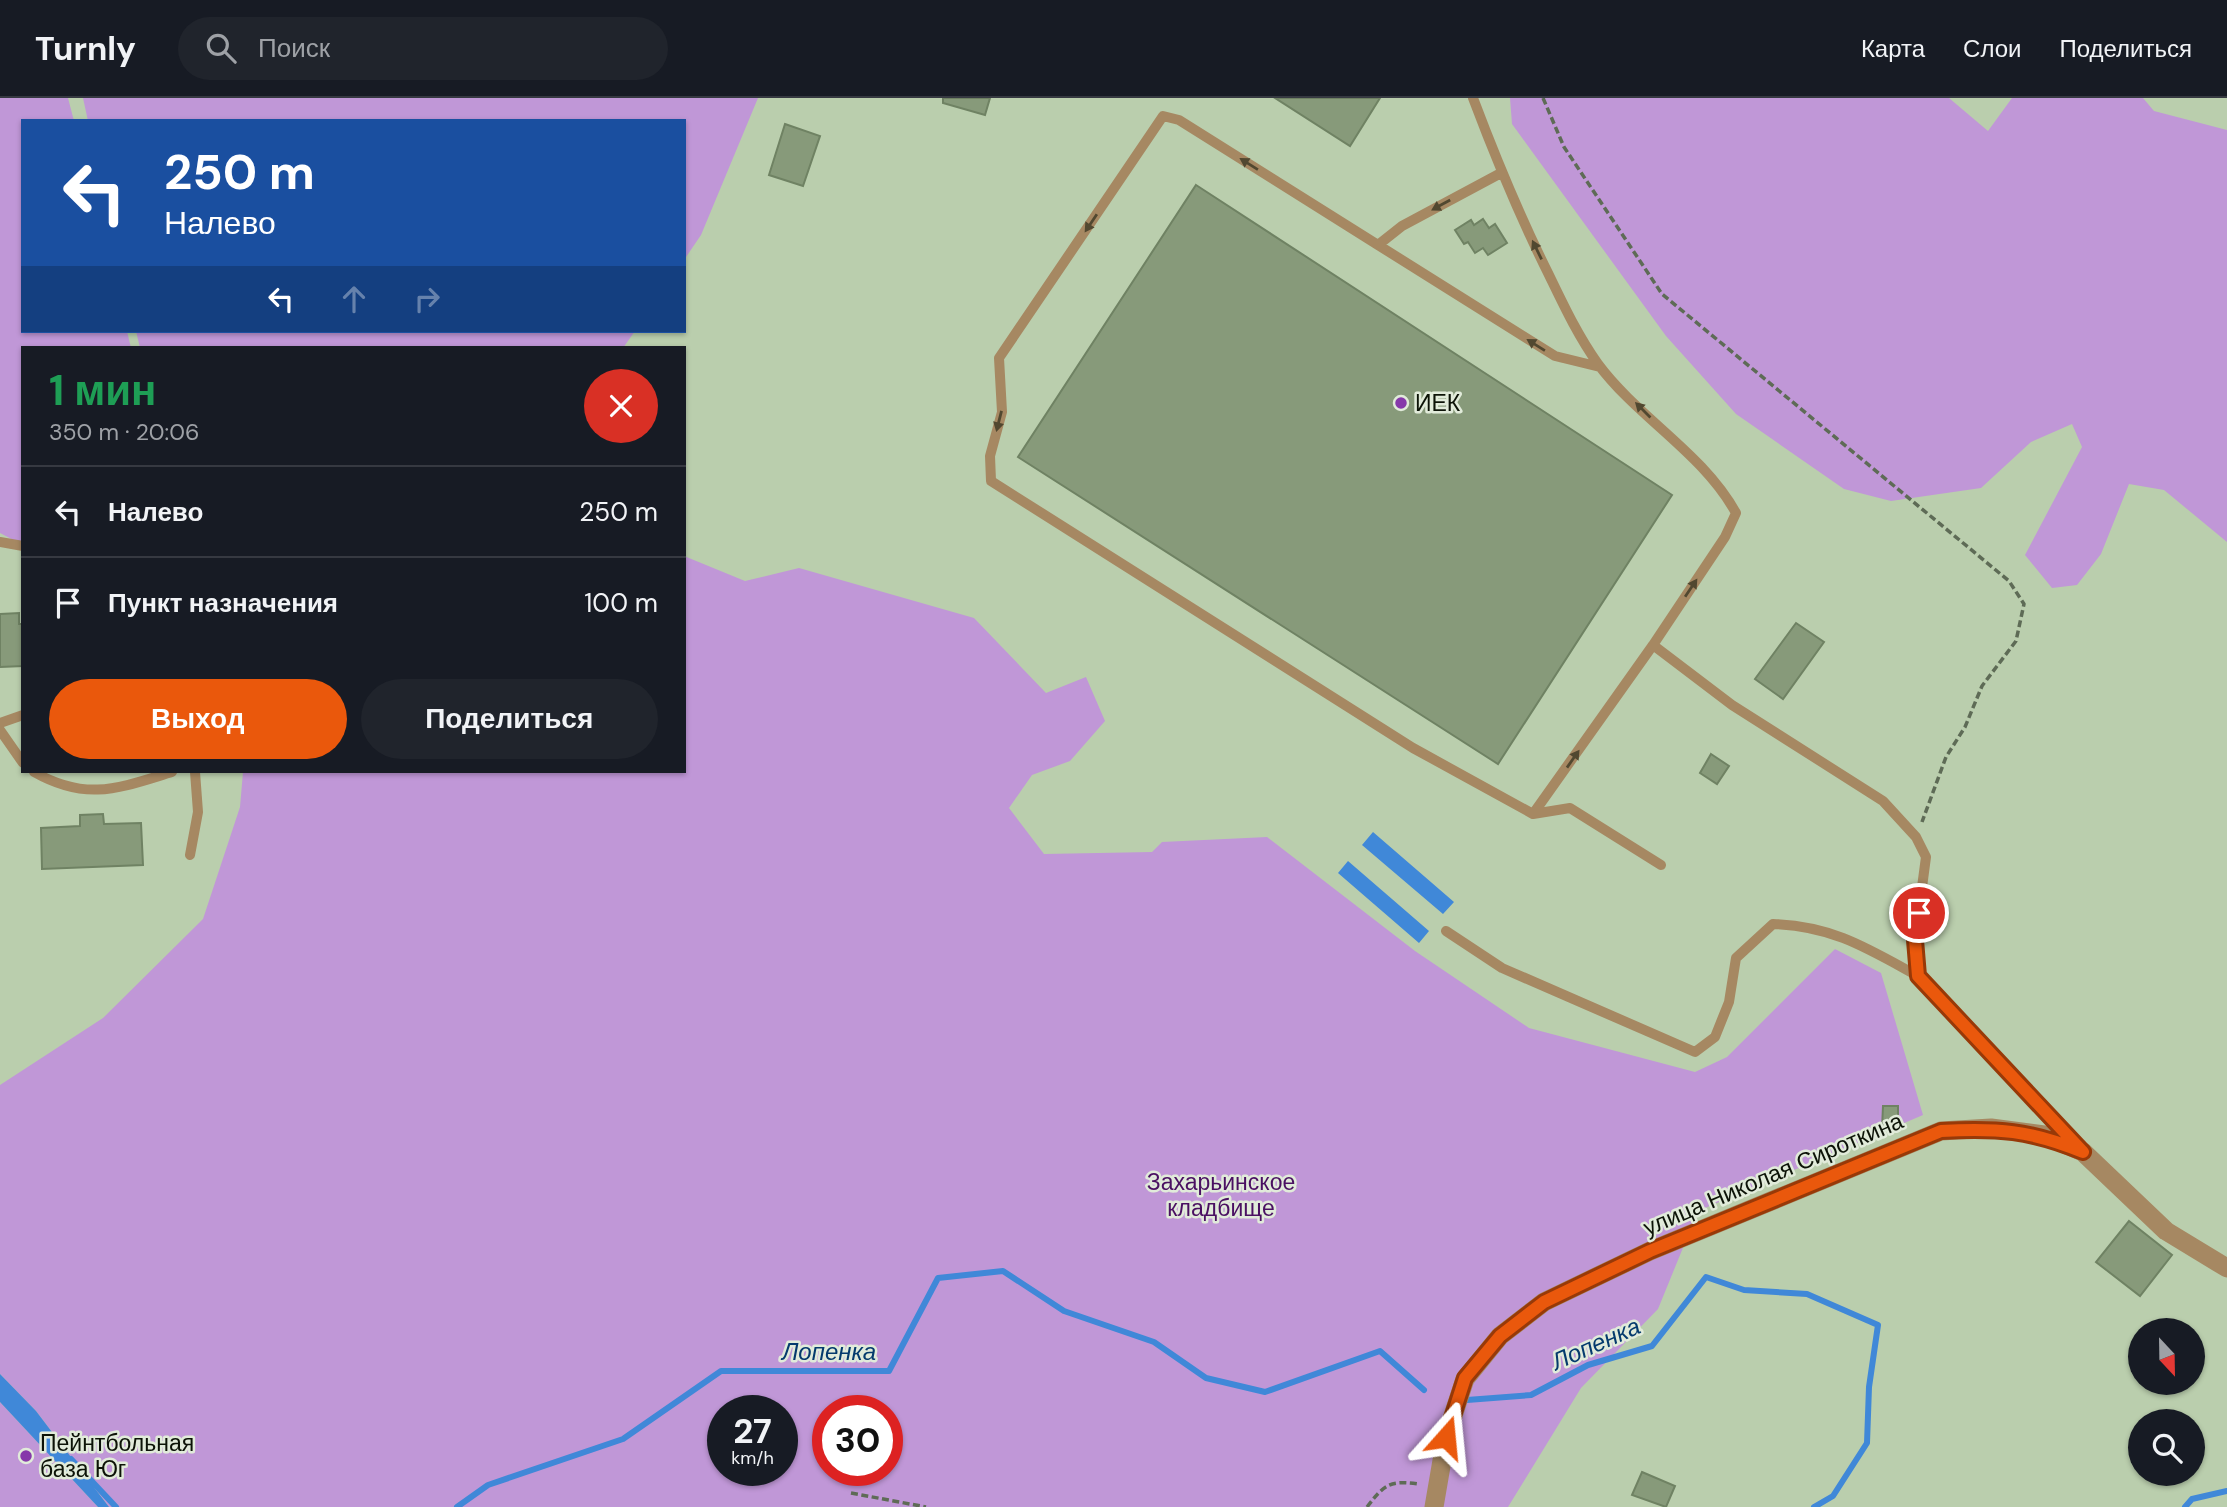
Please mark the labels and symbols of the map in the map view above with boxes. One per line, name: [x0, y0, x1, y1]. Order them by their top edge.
one-way arrow: [1239, 158, 1258, 171]
one-way arrow: [1431, 199, 1450, 211]
one-way arrow: [1084, 214, 1098, 232]
one-way arrow: [1531, 240, 1542, 260]
one-way arrow: [1527, 338, 1546, 351]
place label: ИЕК: [1415, 388, 1461, 418]
marker: ИЕК: [1393, 395, 1409, 411]
one-way arrow: [1635, 402, 1652, 418]
one-way arrow: [993, 411, 1004, 433]
one-way arrow: [1684, 579, 1697, 598]
one-way arrow: [1566, 750, 1580, 768]
pin: [1889, 883, 1949, 943]
street label: улица Николая Сироткина: [1638, 1105, 1908, 1242]
park label: Захарьинское кладбище: [1147, 1167, 1295, 1223]
water label: Лопенка: [1545, 1310, 1645, 1378]
north arrow: [2128, 1318, 2205, 1395]
water label: Лопенка: [780, 1336, 876, 1367]
speed limit sign: 30: [812, 1395, 903, 1486]
position arrow: [1409, 1400, 1483, 1474]
place label: Пейнтбольная база Юг: [40, 1428, 194, 1484]
marker: Пейнтбольная база Юг: [18, 1448, 34, 1464]

